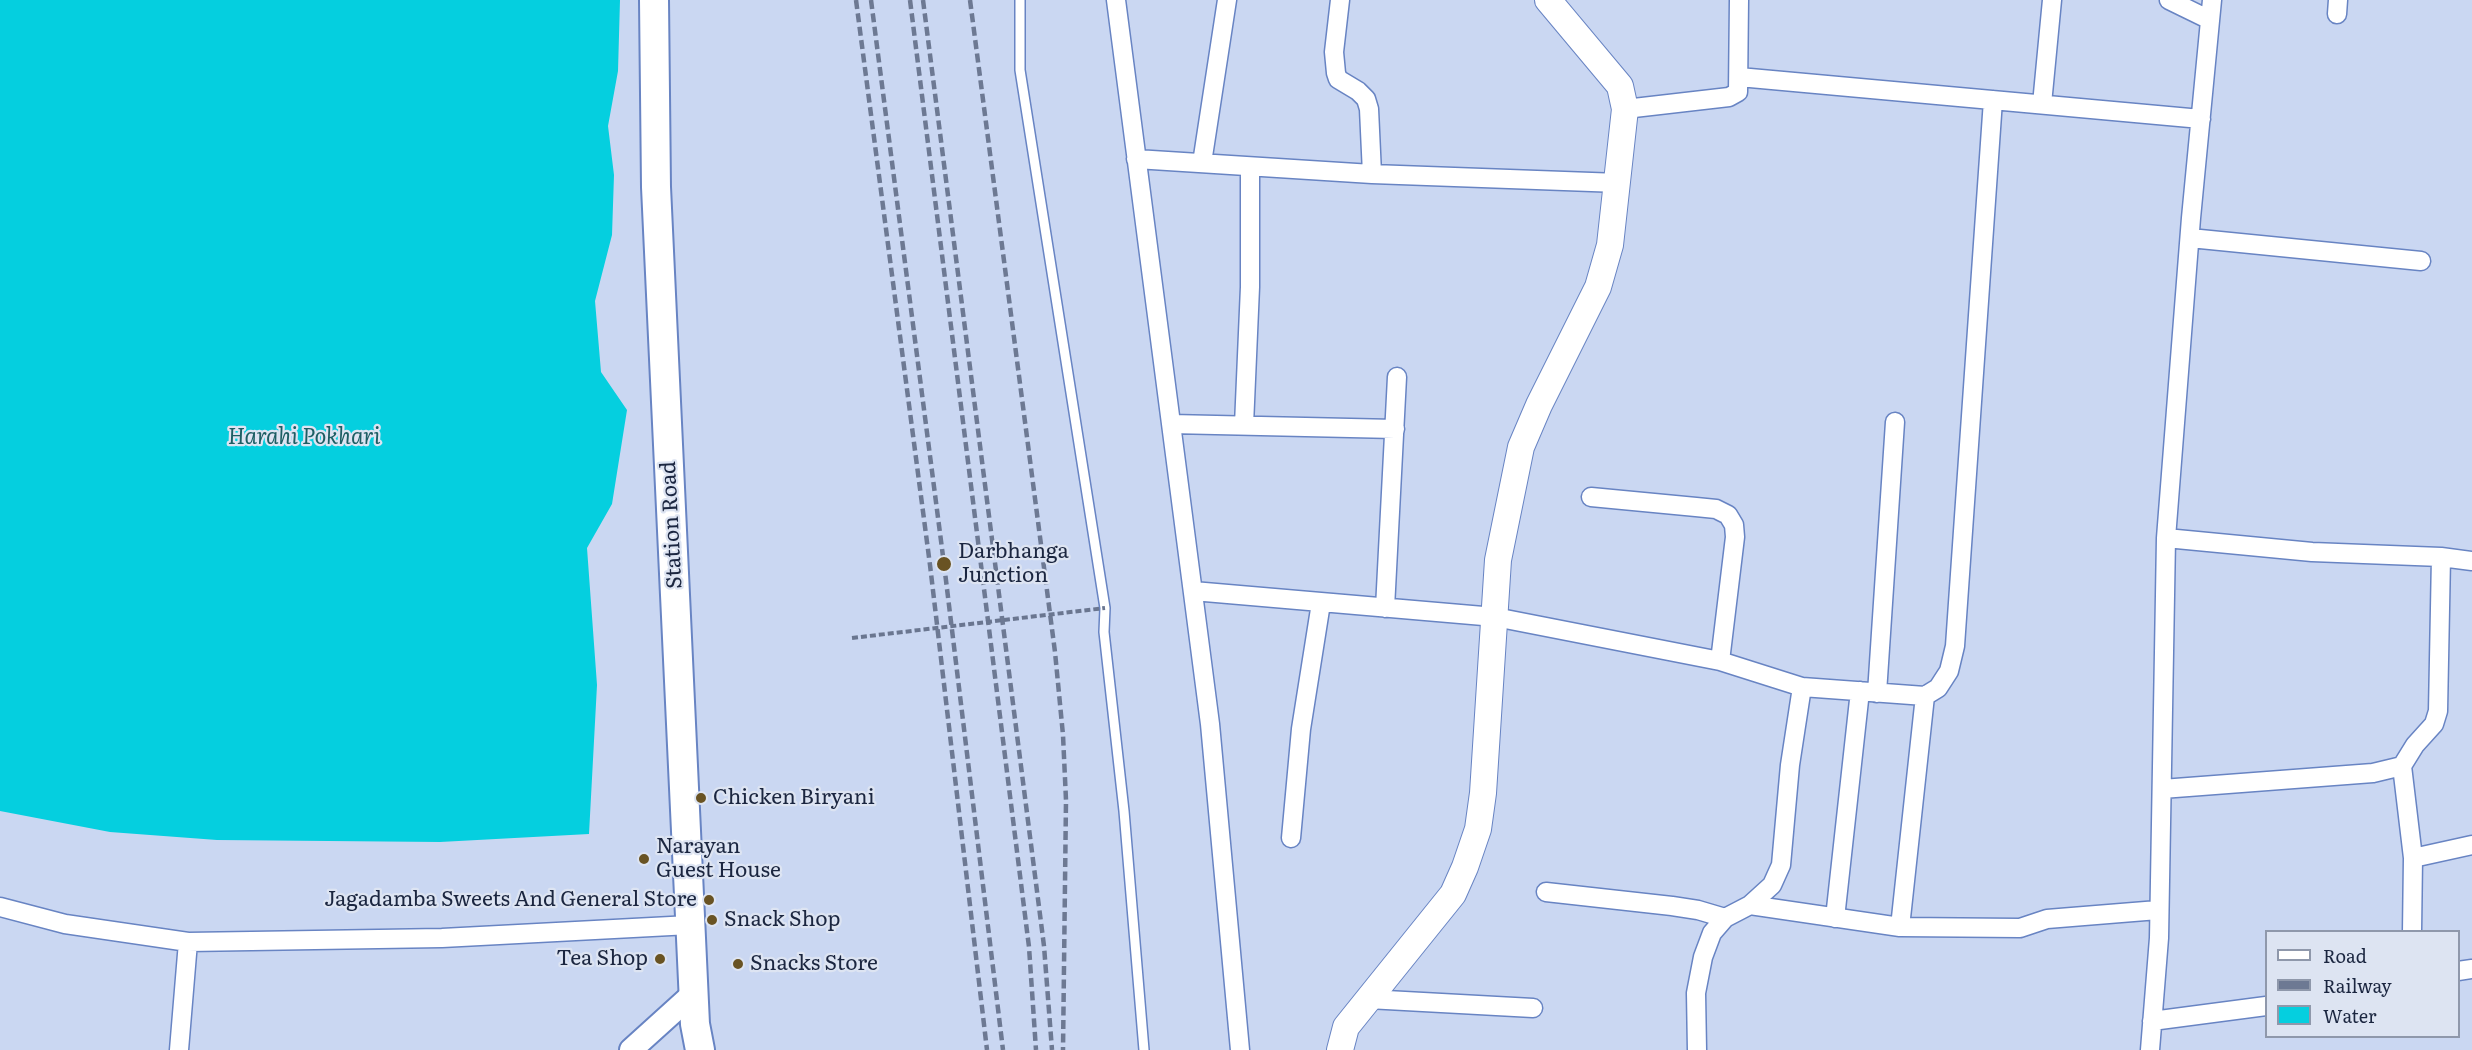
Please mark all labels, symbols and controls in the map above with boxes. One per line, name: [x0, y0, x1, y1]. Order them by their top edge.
water label: Harahi Pokhari: [228, 425, 380, 451]
street label: Station Road: [656, 460, 688, 590]
place label: Darbhanga Junction: [958, 539, 1069, 589]
marker: Darbhanga Junction: [935, 555, 953, 573]
place label: Chicken Biryani: [713, 785, 875, 811]
marker: Chicken Biryani: [694, 791, 708, 805]
place label: Narayan Guest House: [656, 834, 781, 884]
marker: Narayan Guest House: [637, 852, 651, 866]
place label: Jagadamba Sweets And General Store: [324, 887, 697, 913]
marker: Jagadamba Sweets And General Store: [702, 893, 716, 907]
place label: Snack Shop: [724, 907, 840, 933]
marker: Snack Shop: [705, 913, 719, 927]
legend: [2265, 930, 2460, 1038]
text: Road: [2323, 942, 2367, 969]
place label: Tea Shop: [556, 946, 648, 972]
place label: Snacks Store: [750, 951, 878, 977]
marker: Tea Shop: [653, 952, 667, 966]
marker: Snacks Store: [731, 957, 745, 971]
text: Railway: [2323, 972, 2392, 999]
text: Water: [2323, 1002, 2376, 1029]

